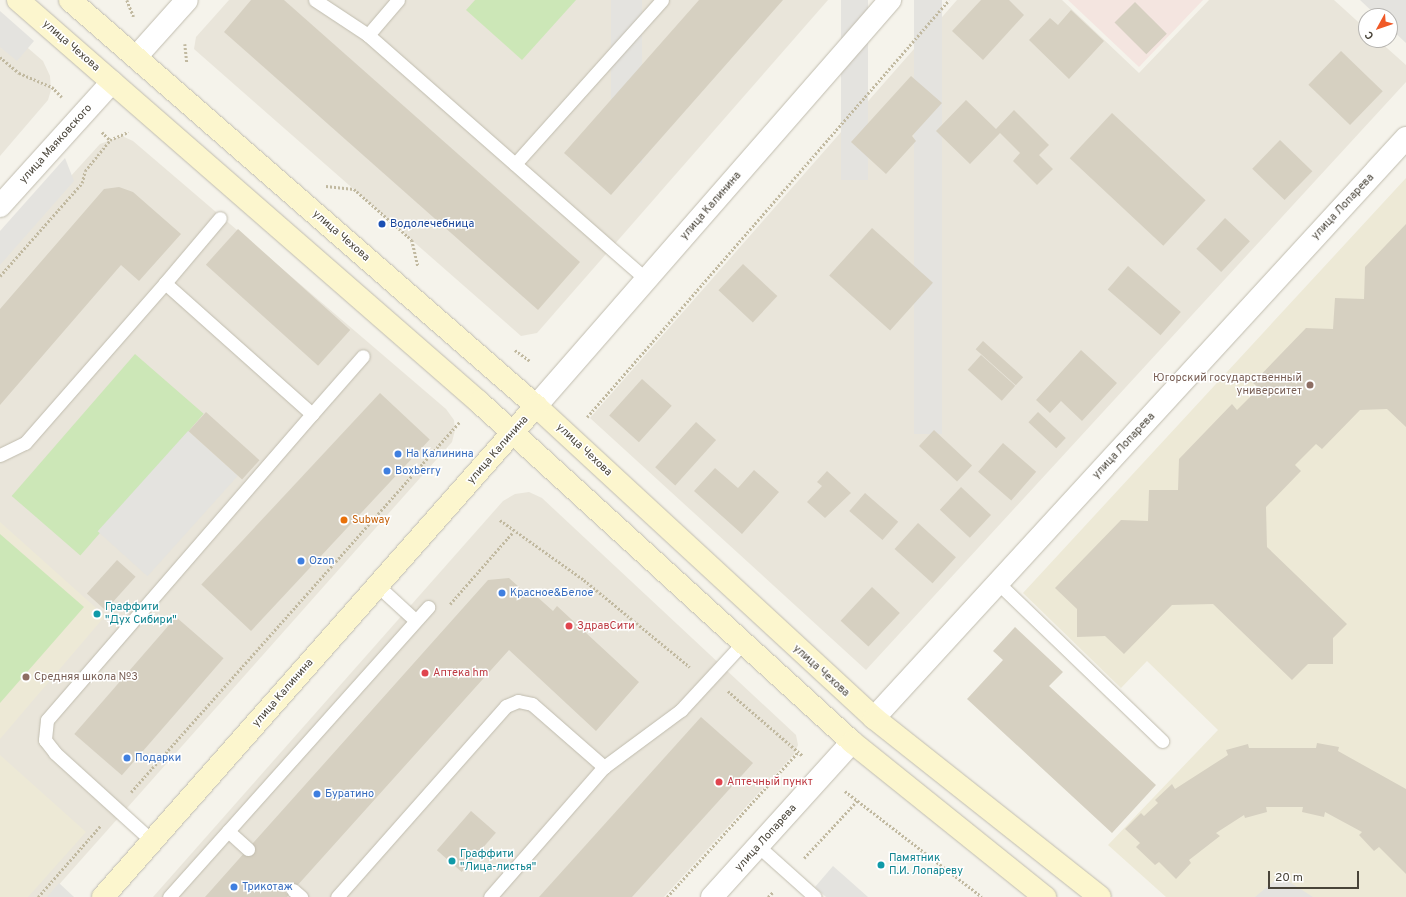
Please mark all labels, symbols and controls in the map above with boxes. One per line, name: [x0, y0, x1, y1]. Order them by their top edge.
north arrow: [1358, 8, 1398, 48]
street label: улица Чехова: [40, 18, 102, 74]
text: С: [1362, 28, 1377, 42]
street label: улица Маяковского: [17, 102, 95, 186]
street label: улица Калинина: [678, 169, 744, 243]
street label: улица Лопарева: [1309, 171, 1377, 243]
street label: улица Чехова: [310, 208, 372, 264]
place label: Водолечебница: [390, 217, 474, 231]
marker: Водолечебница: [377, 219, 387, 229]
place label: Югорский государственный университет: [1153, 372, 1302, 398]
marker: Югорский государственный университет: [1305, 380, 1315, 390]
street label: улица Лопарева: [1090, 410, 1158, 482]
street label: улица Калинина: [465, 413, 531, 487]
street label: улица Чехова: [553, 421, 615, 479]
place label: На Калинина: [406, 447, 474, 461]
marker: На Калинина: [393, 449, 403, 459]
place label: Boxberry: [395, 464, 441, 478]
marker: Boxberry: [382, 466, 392, 476]
place label: Subway: [352, 513, 390, 527]
marker: Subway: [339, 515, 349, 525]
place label: Ozon: [309, 554, 335, 568]
marker: Ozon: [296, 556, 306, 566]
place label: Красное&Белое: [510, 586, 593, 600]
marker: Красное&Белое: [497, 588, 507, 598]
place label: Граффити "Дух Сибири": [105, 601, 177, 627]
marker: Граффити "Дух Сибири": [92, 609, 102, 619]
place label: ЗдравСити: [577, 619, 635, 633]
marker: ЗдравСити: [564, 621, 574, 631]
street label: улица Чехова: [790, 642, 852, 700]
street label: улица Калинина: [250, 656, 316, 730]
place label: Аптека hm: [433, 666, 488, 680]
marker: Аптека hm: [420, 668, 430, 678]
place label: Средняя школа №3: [34, 670, 138, 684]
marker: Средняя школа №3: [21, 672, 31, 682]
place label: Подарки: [135, 751, 181, 765]
marker: Подарки: [122, 753, 132, 763]
place label: Аптечный пункт: [727, 775, 813, 789]
marker: Аптечный пункт: [714, 777, 724, 787]
place label: Буратино: [325, 787, 374, 801]
marker: Буратино: [312, 789, 322, 799]
street label: улица Лопарева: [732, 802, 800, 874]
place label: Граффити "Лица-листья": [460, 848, 536, 874]
place label: Памятник П.И. Лопареву: [889, 852, 963, 878]
marker: Граффити "Лица-листья": [447, 856, 457, 866]
marker: Памятник П.И. Лопареву: [876, 860, 886, 870]
scale bar: [1270, 863, 1361, 889]
text: 20 m: [1275, 870, 1303, 886]
place label: Трикотаж: [242, 880, 293, 894]
marker: Трикотаж: [229, 882, 239, 892]

